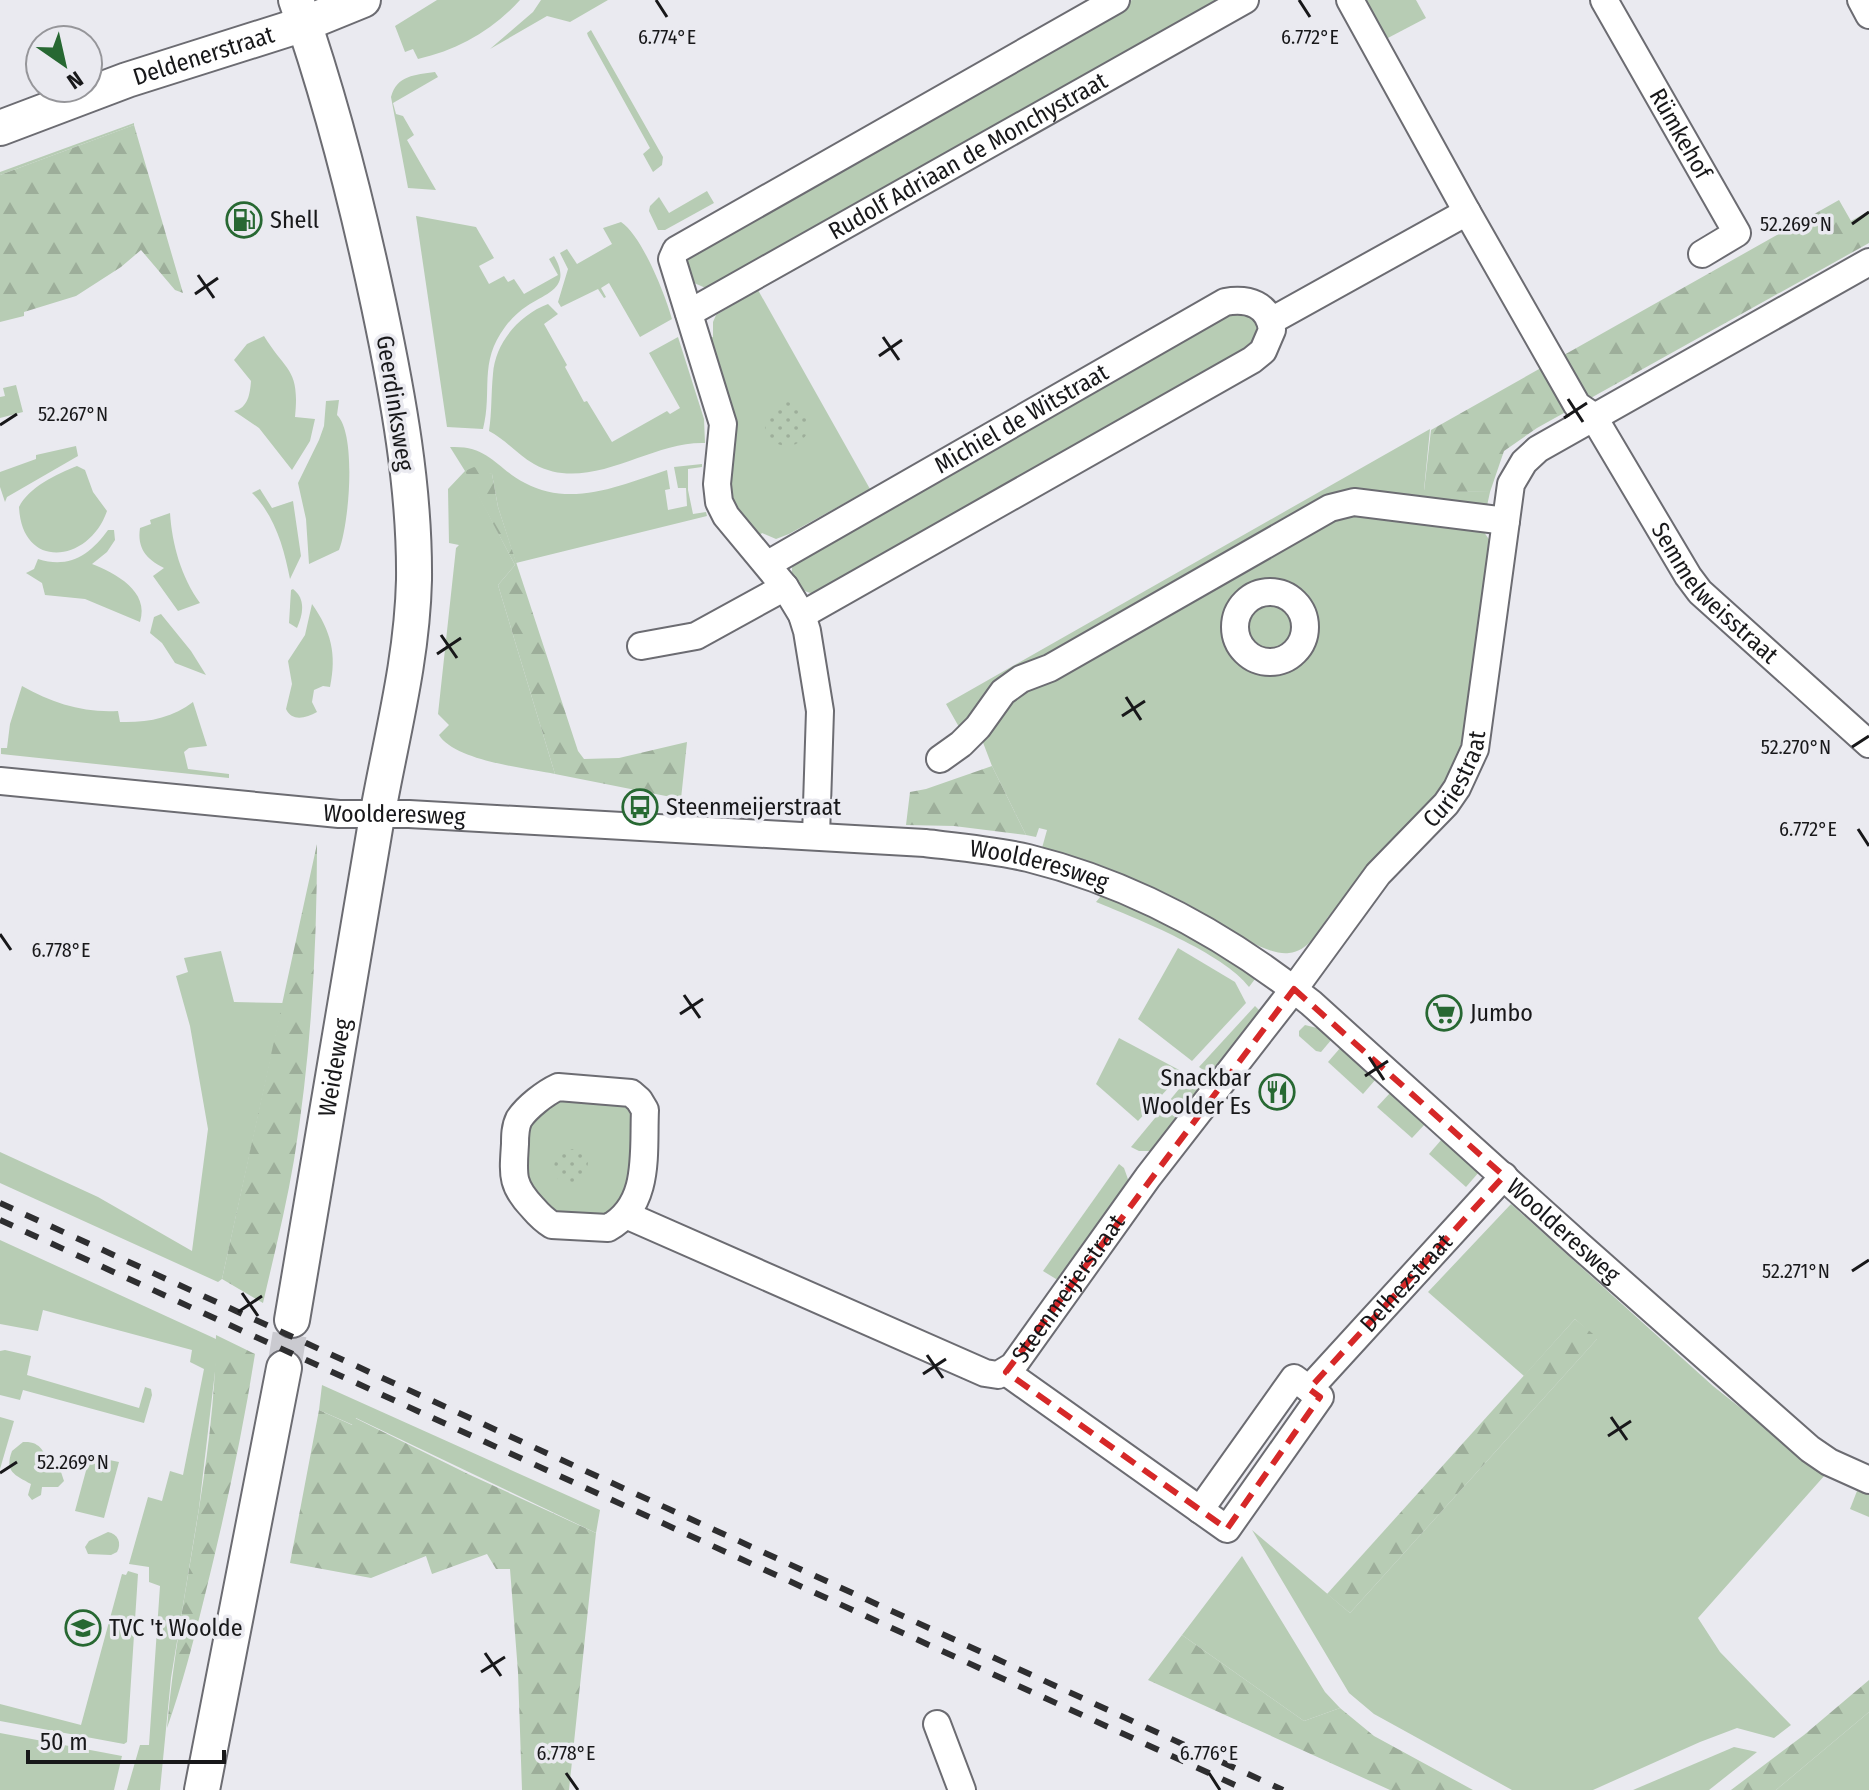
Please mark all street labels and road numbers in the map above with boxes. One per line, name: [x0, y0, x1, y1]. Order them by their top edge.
street label: Deldenerstraat: [130, 20, 278, 91]
street label: Rudolf Adriaan de Monchystraat: [824, 66, 1112, 246]
street label: Rümkehof: [1643, 84, 1718, 185]
street label: Geerdinksweg: [370, 333, 420, 473]
street label: Michiel de Witstraat: [930, 358, 1113, 479]
street label: Semmelweisstraat: [1646, 518, 1784, 669]
street label: Curiestraat: [1417, 729, 1491, 833]
street label: Woolderesweg: [322, 799, 467, 831]
street label: Woolderesweg: [968, 834, 1113, 897]
street label: Weideweg: [312, 1016, 357, 1119]
street label: Woolderesweg: [1501, 1173, 1626, 1289]
street label: Steenmeijerstraat: [1006, 1209, 1131, 1368]
street label: Delhezstraat: [1354, 1228, 1458, 1338]

